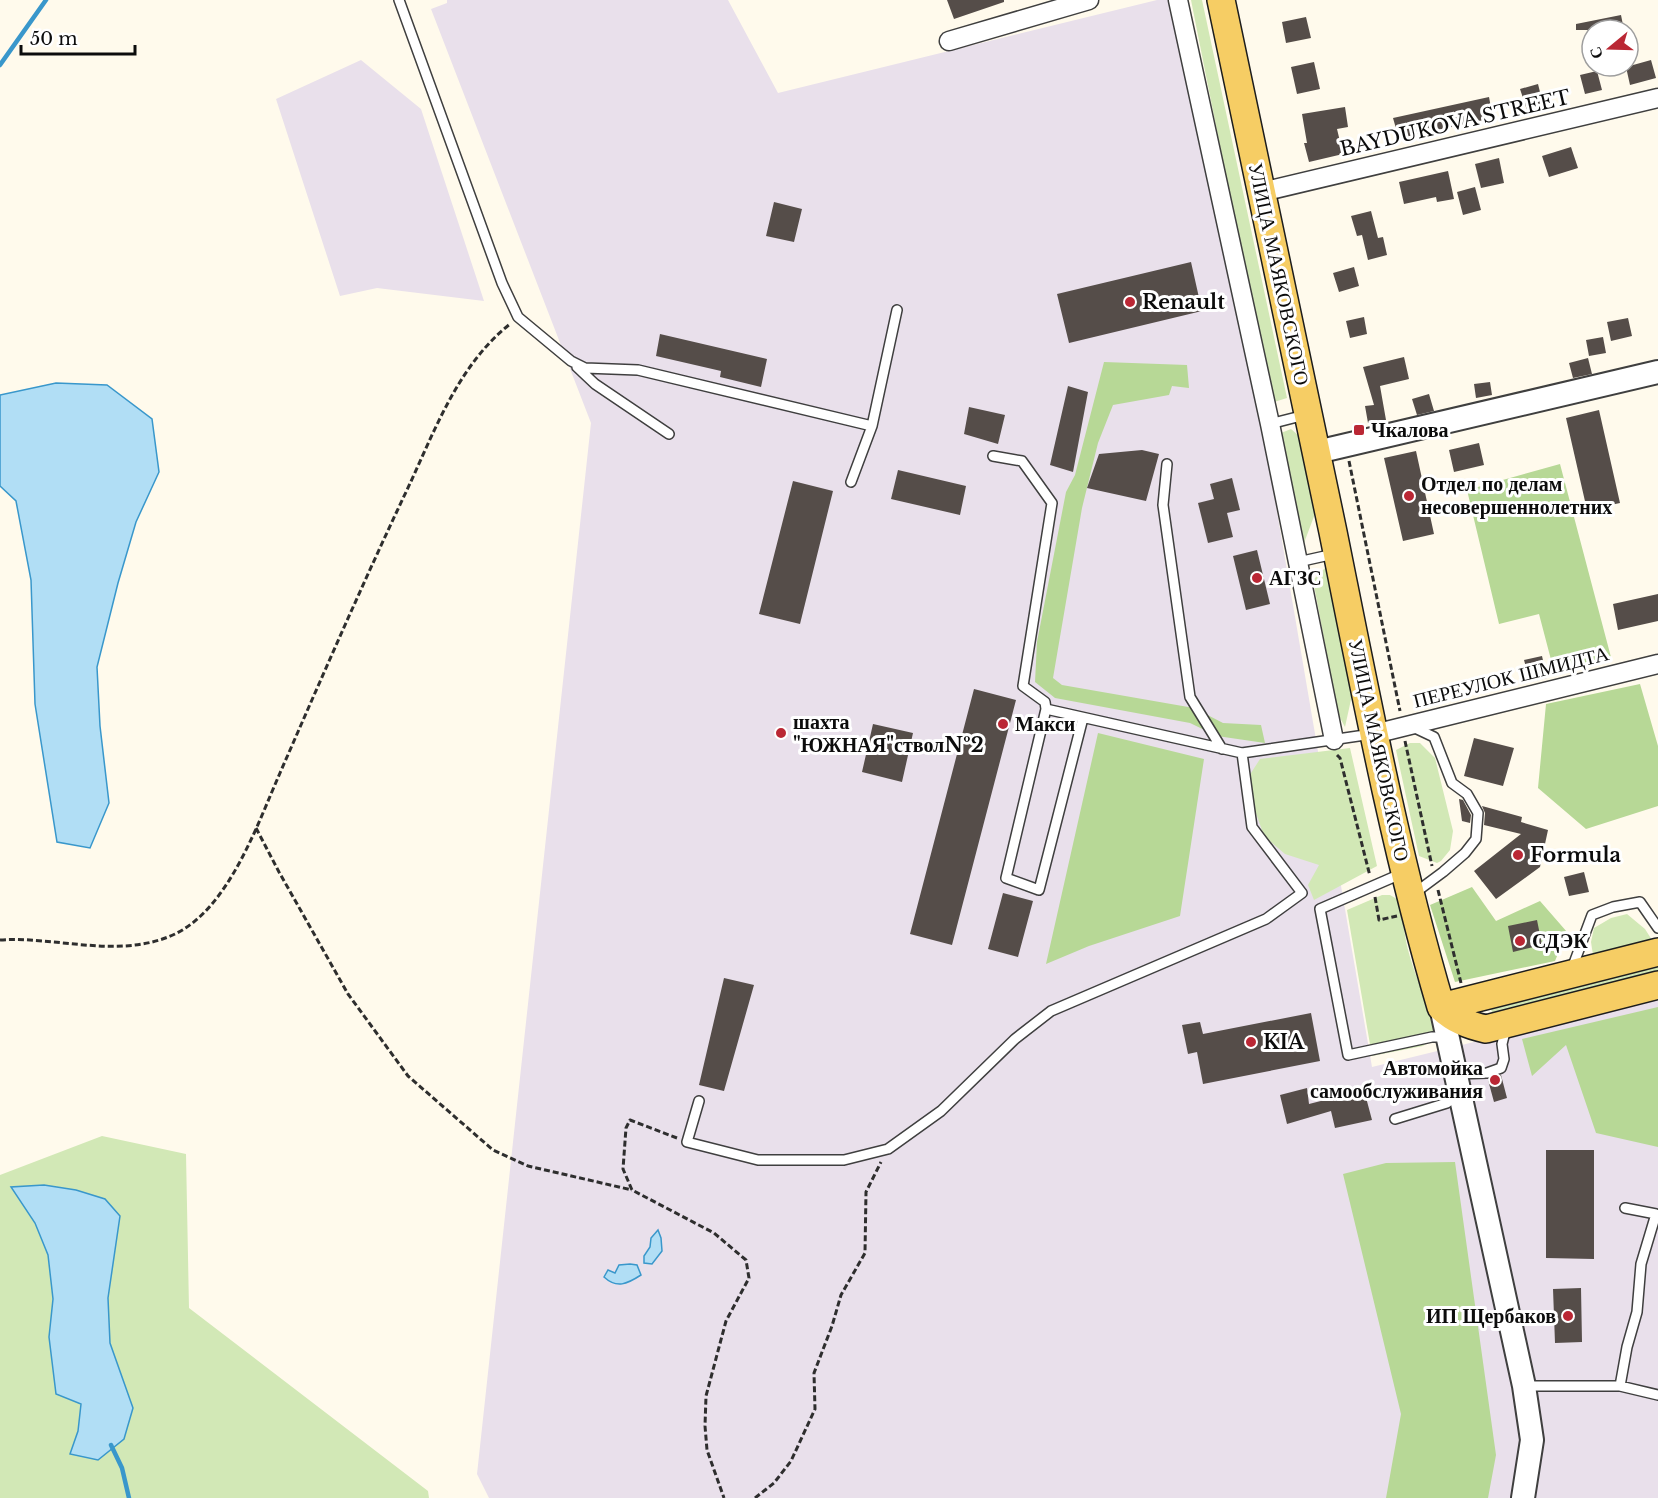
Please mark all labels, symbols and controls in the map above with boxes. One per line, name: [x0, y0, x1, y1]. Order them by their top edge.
scale bar: [21, 18, 135, 56]
north arrow: [1580, 18, 1640, 78]
text: 50 m: [30, 28, 78, 50]
text: С: [1584, 44, 1607, 62]
street label: BAYDUKOVA STREET: [1337, 85, 1573, 161]
street label: УЛИЦА МАЯКОВСКОГО: [1244, 161, 1314, 387]
place label: Renault: [1142, 290, 1225, 314]
marker: Renault: [1123, 295, 1137, 309]
place label: Чкалова: [1371, 418, 1449, 442]
marker: Чкалова: [1352, 423, 1366, 437]
place label: Отдел по делам несовершеннолетних: [1421, 472, 1612, 519]
marker: Отдел по делам несовершеннолетних: [1402, 489, 1416, 503]
place label: АГЗС: [1269, 566, 1322, 590]
marker: АГЗС: [1250, 571, 1264, 585]
street label: УЛИЦА МАЯКОВСКОГО: [1344, 637, 1414, 863]
street label: ПЕРЕУЛОК ШМИДТА: [1411, 641, 1612, 713]
place label: шахта "ЮЖНАЯ"ствол№2: [793, 710, 984, 757]
place label: Макси: [1015, 712, 1075, 736]
marker: Макси: [996, 717, 1010, 731]
marker: шахта "ЮЖНАЯ"ствол№2: [774, 726, 788, 740]
place label: Formula: [1530, 843, 1622, 867]
marker: Formula: [1511, 848, 1525, 862]
place label: СДЭК: [1532, 929, 1588, 953]
marker: СДЭК: [1513, 934, 1527, 948]
place label: KIA: [1263, 1030, 1305, 1054]
marker: KIA: [1244, 1035, 1258, 1049]
place label: Автомойка самообслуживания: [1310, 1056, 1483, 1103]
marker: Автомойка самообслуживания: [1488, 1073, 1502, 1087]
place label: ИП Щербаков: [1426, 1304, 1556, 1328]
marker: ИП Щербаков: [1561, 1309, 1575, 1323]

